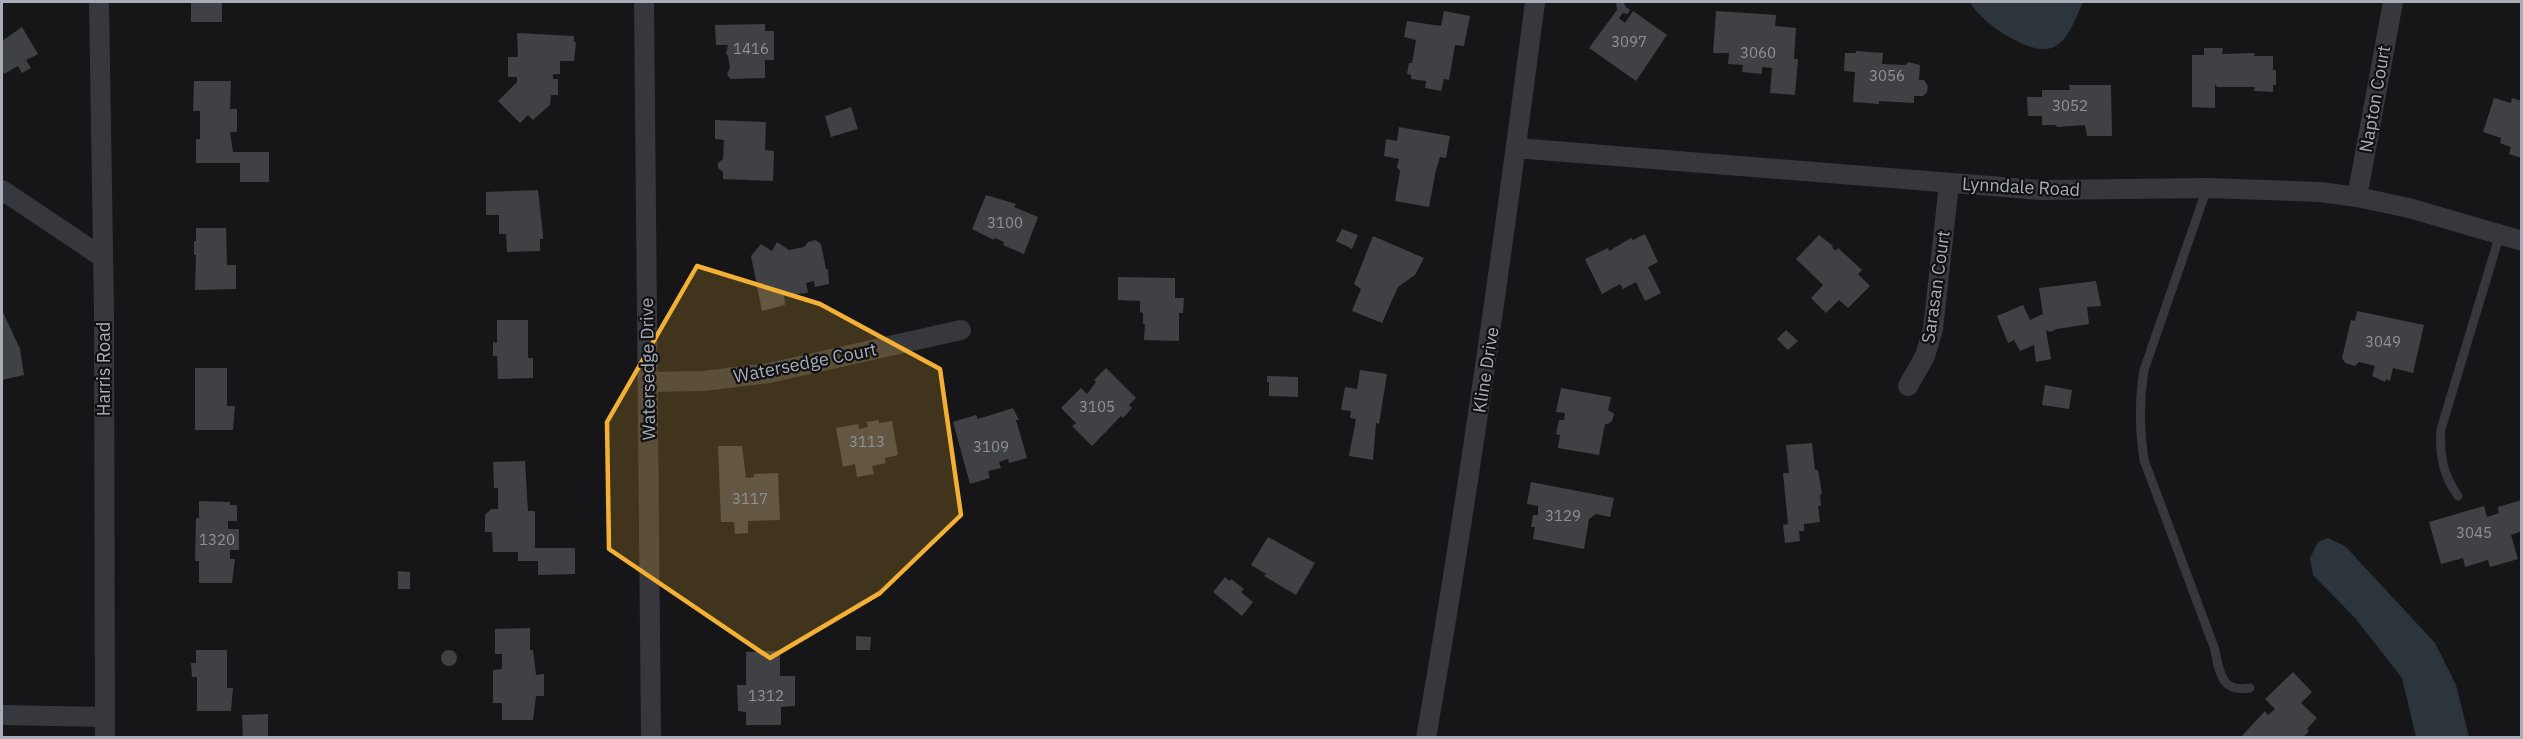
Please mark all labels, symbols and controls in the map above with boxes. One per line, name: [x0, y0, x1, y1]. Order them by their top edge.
house number: 3097: [1611, 32, 1647, 51]
house number: 1416: [733, 39, 769, 58]
house number: 3060: [1740, 43, 1776, 62]
street label: Napton Court: [2354, 44, 2395, 154]
house number: 3056: [1869, 66, 1905, 85]
house number: 3052: [2052, 96, 2088, 115]
street label: Lynndale Road: [1961, 172, 2081, 201]
house number: 3100: [987, 213, 1023, 232]
street label: Sarasan Court: [1916, 229, 1955, 345]
street label: Watersedge Drive: [635, 297, 660, 441]
street label: Harris Road: [92, 322, 115, 416]
street label: Kline Drive: [1467, 325, 1504, 415]
house number: 3049: [2365, 332, 2401, 351]
street label: Watersedge Court: [731, 337, 878, 388]
house number: 3105: [1079, 397, 1115, 416]
house number: 3113: [849, 432, 885, 451]
house number: 3109: [973, 437, 1009, 456]
house number: 3117: [732, 489, 768, 508]
house number: 3129: [1545, 506, 1581, 525]
house number: 3045: [2456, 523, 2492, 542]
house number: 1320: [199, 530, 235, 549]
house number: 1312: [748, 686, 784, 705]

